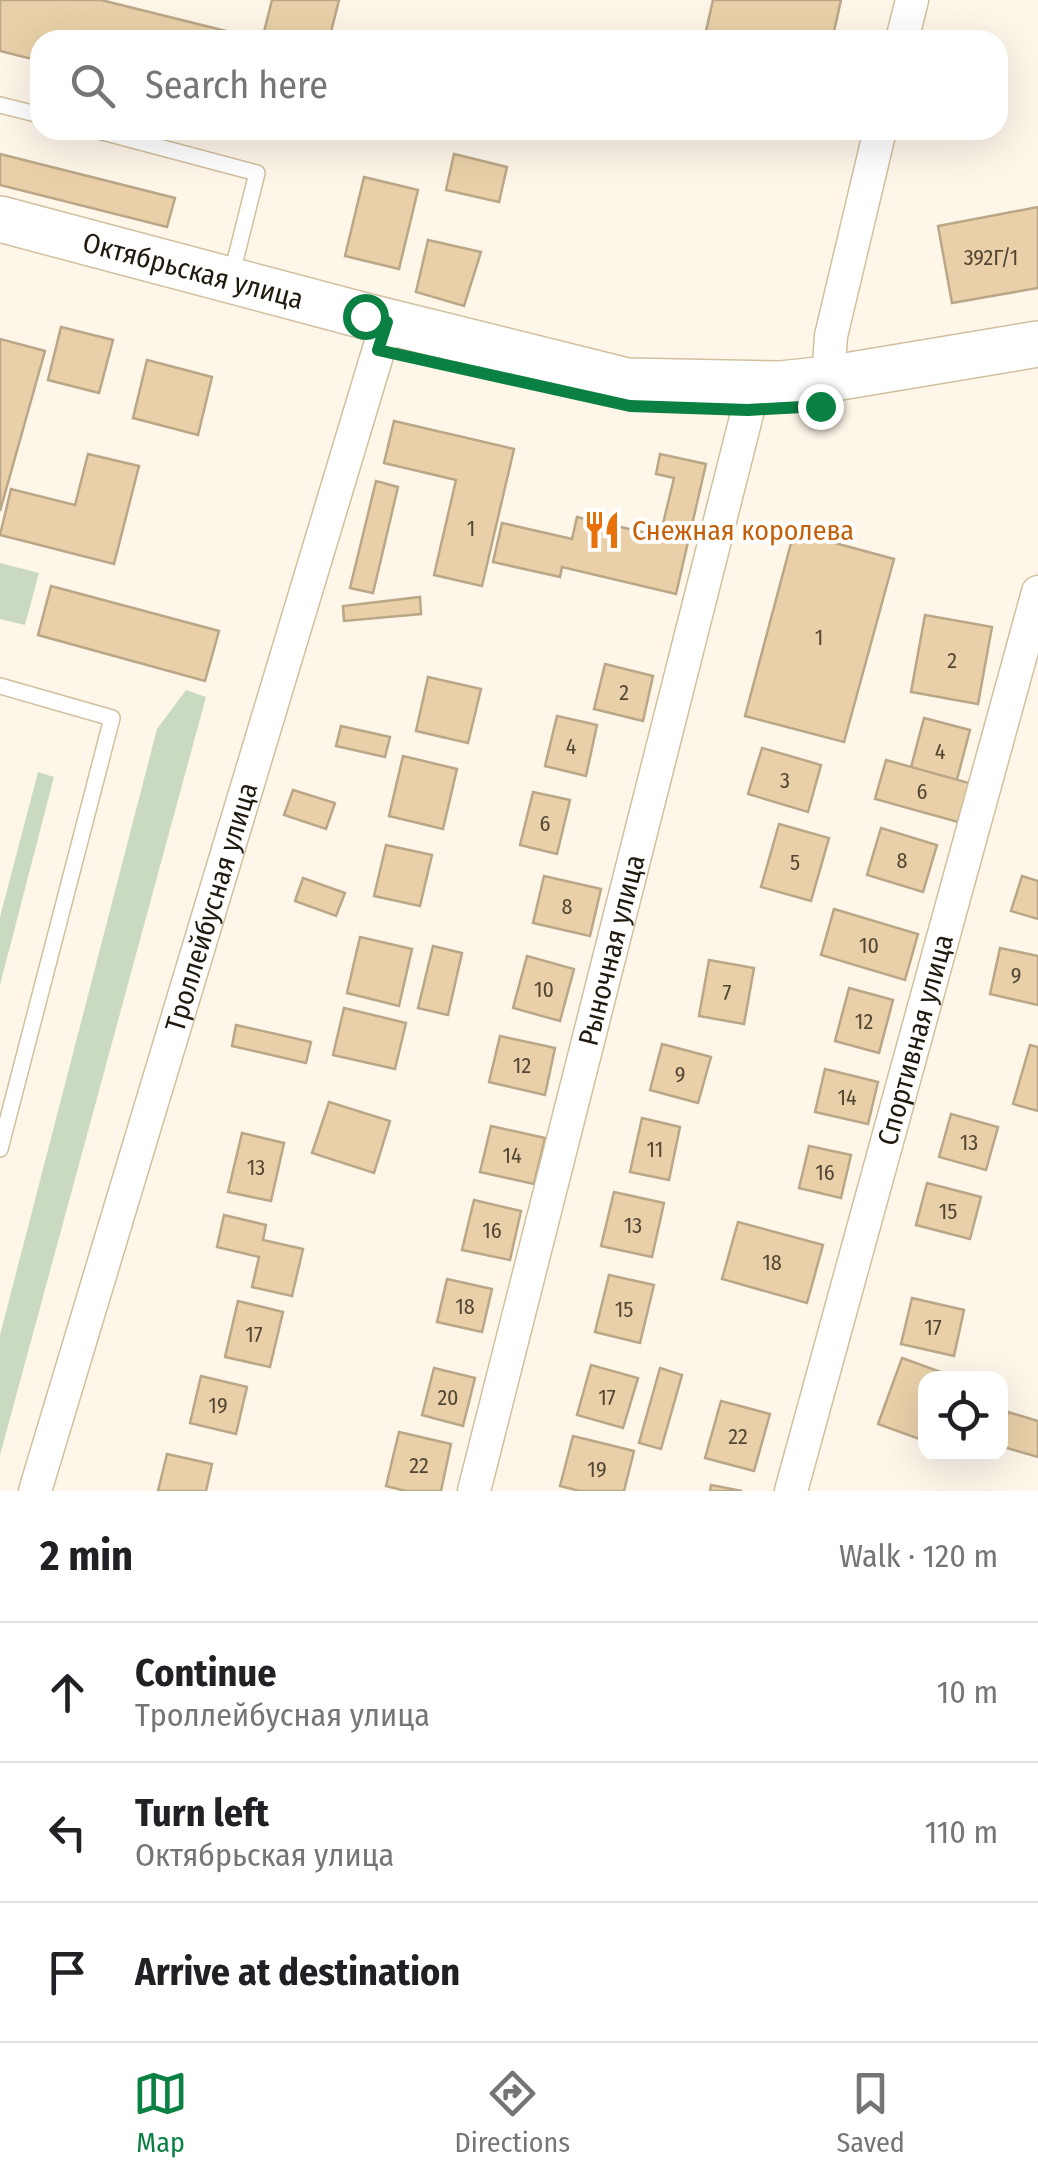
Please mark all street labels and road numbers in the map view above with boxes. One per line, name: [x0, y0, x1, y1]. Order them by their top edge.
street label: Октябрьская улица: [79, 226, 307, 316]
street label: Троллейбусная улица: [158, 779, 264, 1035]
street label: Рыночная улица: [572, 851, 652, 1049]
street label: Спортивная улица: [871, 931, 960, 1149]

